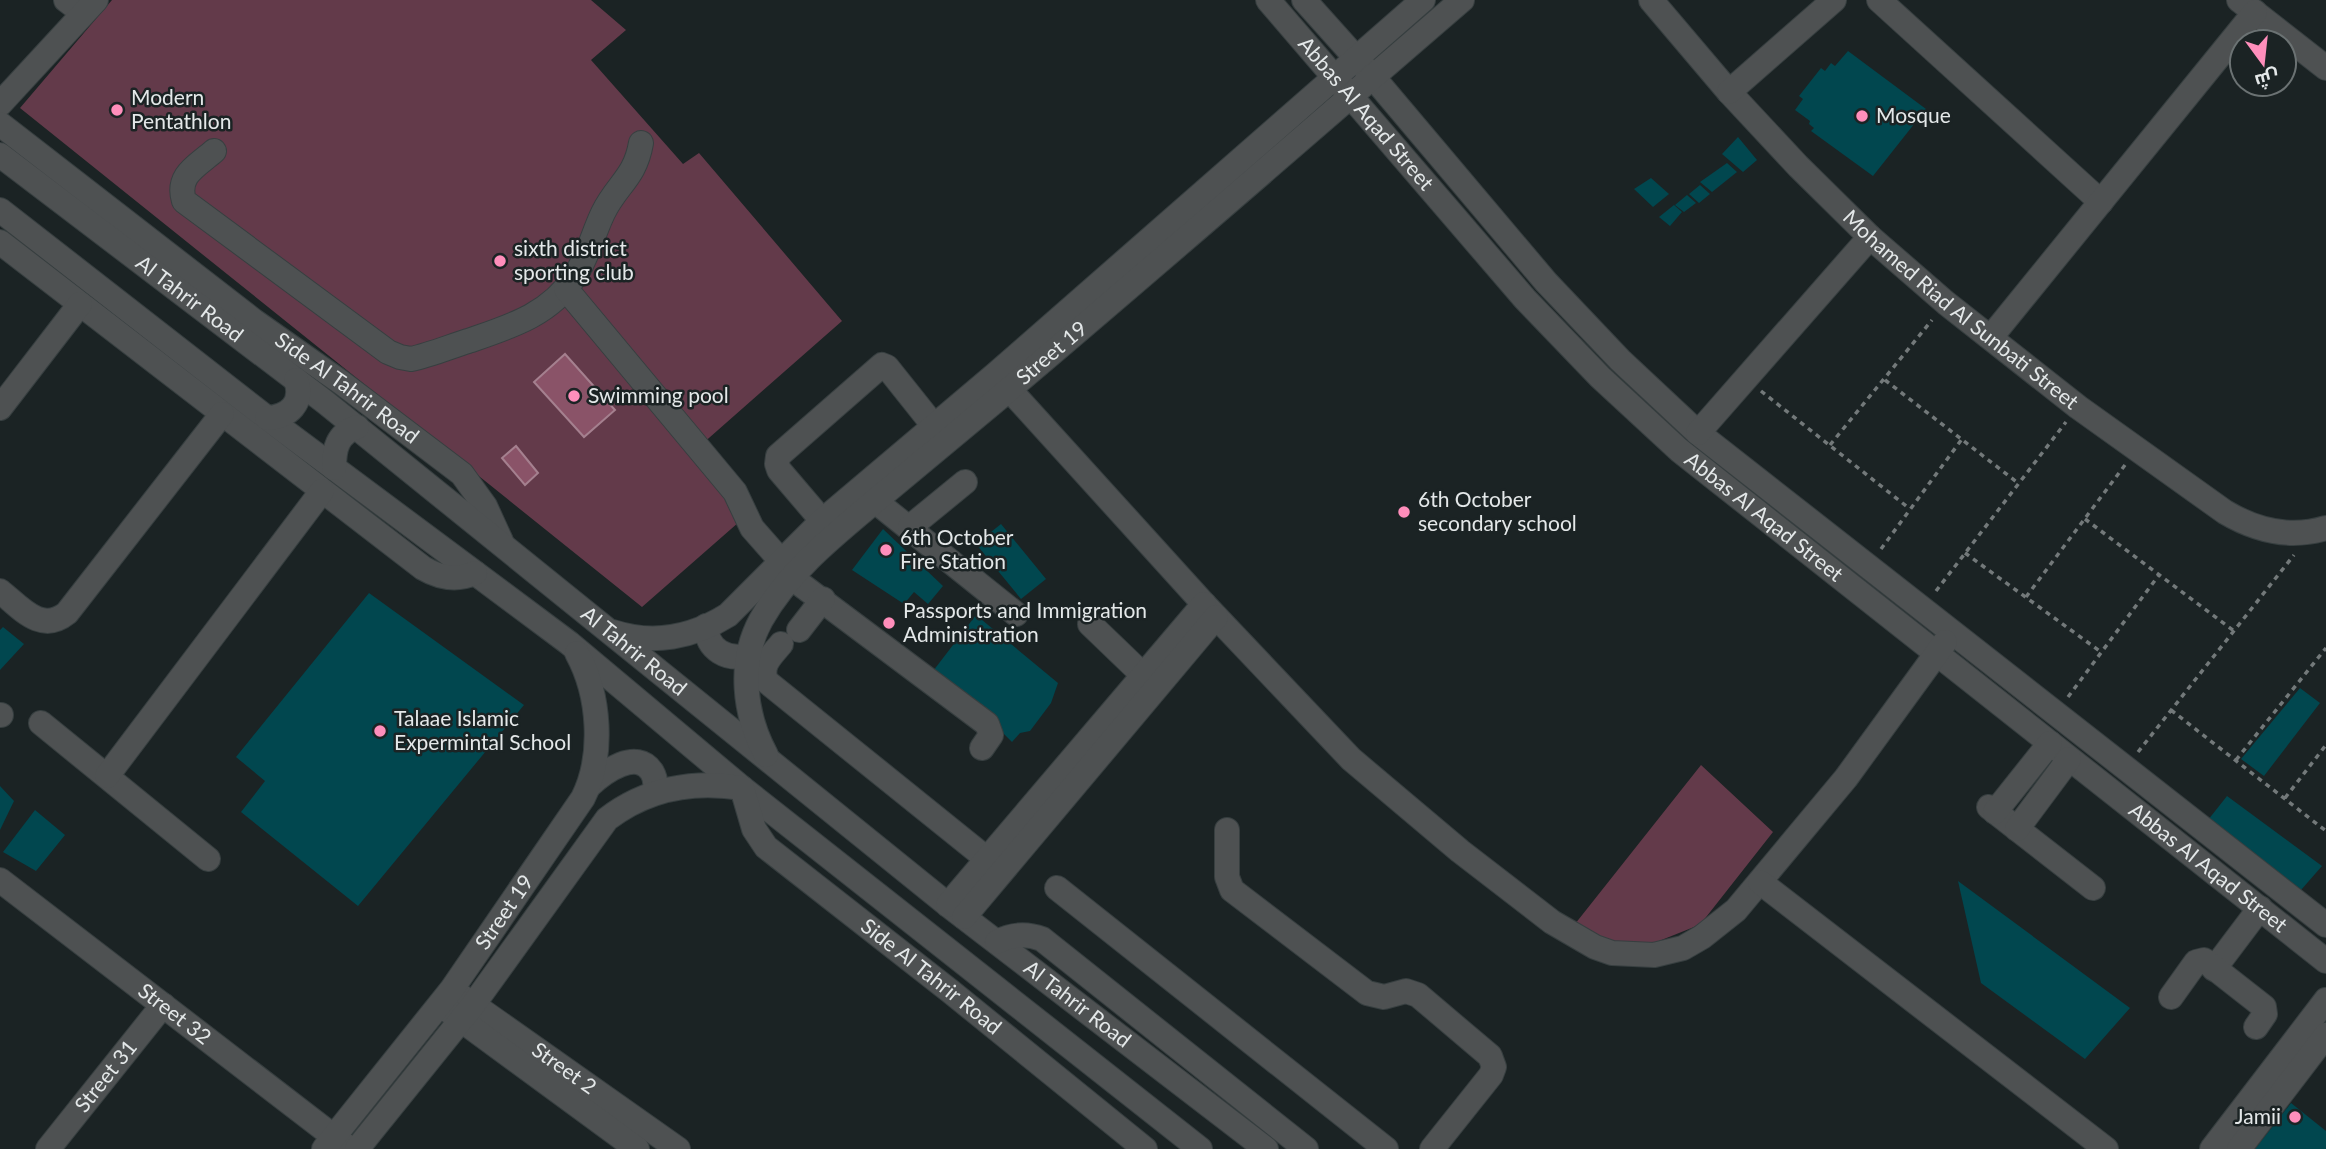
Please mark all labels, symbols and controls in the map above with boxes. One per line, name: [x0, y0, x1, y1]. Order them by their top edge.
north arrow: [2228, 28, 2298, 98]
street label: Abbas Al Aqad Street: [1294, 31, 1440, 195]
text: ش: [2253, 65, 2282, 94]
place label: Modern Pentathlon: [131, 84, 231, 133]
marker: Modern Pentathlon: [109, 102, 125, 118]
place label: Mosque: [1876, 102, 1951, 127]
marker: Mosque: [1854, 108, 1870, 124]
street label: Mohamed Riad Al Sunbati Street: [1839, 204, 2084, 414]
place label: sixth district sporting club: [514, 235, 634, 284]
street label: Al Tahrir Road: [132, 249, 249, 346]
marker: sixth district sporting club: [492, 253, 508, 269]
street label: Street 19: [1010, 315, 1092, 389]
street label: Side Al Tahrir Road: [271, 326, 424, 448]
place label: Swimming pool: [588, 382, 729, 407]
marker: Swimming pool: [566, 388, 582, 404]
street label: Abbas Al Aqad Street: [1681, 446, 1849, 586]
place label: 6th October secondary school: [1418, 486, 1577, 535]
marker: 6th October secondary school: [1396, 504, 1412, 520]
place label: 6th October Fire Station: [900, 524, 1014, 573]
marker: 6th October Fire Station: [878, 542, 894, 558]
place label: Passports and Immigration Administration: [903, 597, 1147, 646]
street label: Al Tahrir Road: [577, 600, 692, 700]
marker: Passports and Immigration Administration: [881, 615, 897, 631]
place label: Talaae Islamic Expermintal School: [394, 705, 571, 754]
marker: Talaae Islamic Expermintal School: [372, 723, 388, 739]
street label: Abbas Al Aqad Street: [2125, 796, 2293, 937]
street label: Street 19: [469, 869, 538, 954]
street label: Side Al Tahrir Road: [857, 912, 1007, 1039]
street label: Al Tahrir Road: [1020, 954, 1137, 1052]
street label: Street 32: [134, 977, 217, 1049]
street label: Street 31: [69, 1034, 141, 1116]
street label: Street 2: [528, 1036, 602, 1099]
place label: Jamii: [2235, 1103, 2281, 1128]
marker: Jamii: [2287, 1109, 2303, 1125]

